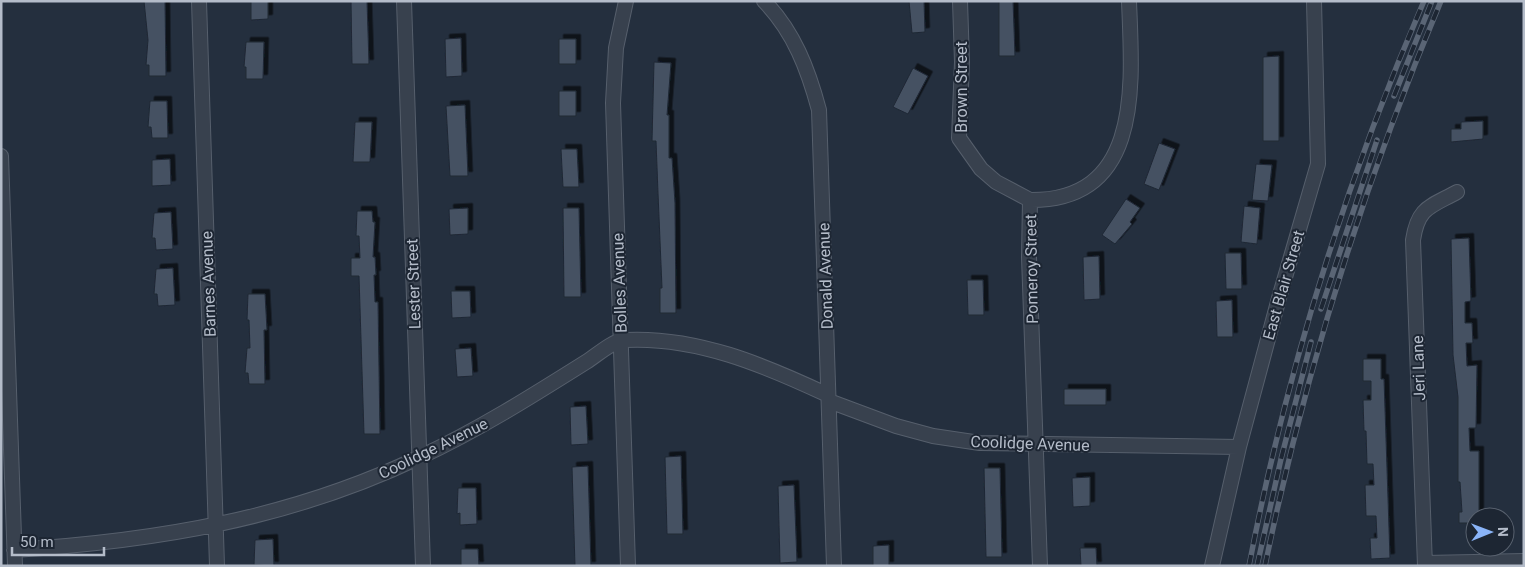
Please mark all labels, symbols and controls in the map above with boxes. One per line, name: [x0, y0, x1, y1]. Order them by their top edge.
street label: Brown Street: [952, 41, 971, 133]
street label: Pomeroy Street: [1021, 214, 1042, 324]
street label: Donald Avenue: [814, 222, 837, 329]
street label: East Blair Street: [1259, 228, 1308, 342]
street label: Barnes Avenue: [197, 231, 220, 337]
street label: Bolles Avenue: [608, 233, 631, 333]
street label: Lester Street: [402, 238, 425, 330]
street label: Jeri Lane: [1408, 335, 1429, 401]
street label: Coolidge Avenue: [375, 414, 491, 483]
street label: Coolidge Avenue: [970, 432, 1090, 455]
north arrow: [1465, 507, 1515, 557]
scale bar: [12, 524, 105, 556]
text: N: [1495, 527, 1511, 537]
text: 50 m: [20, 533, 54, 551]

